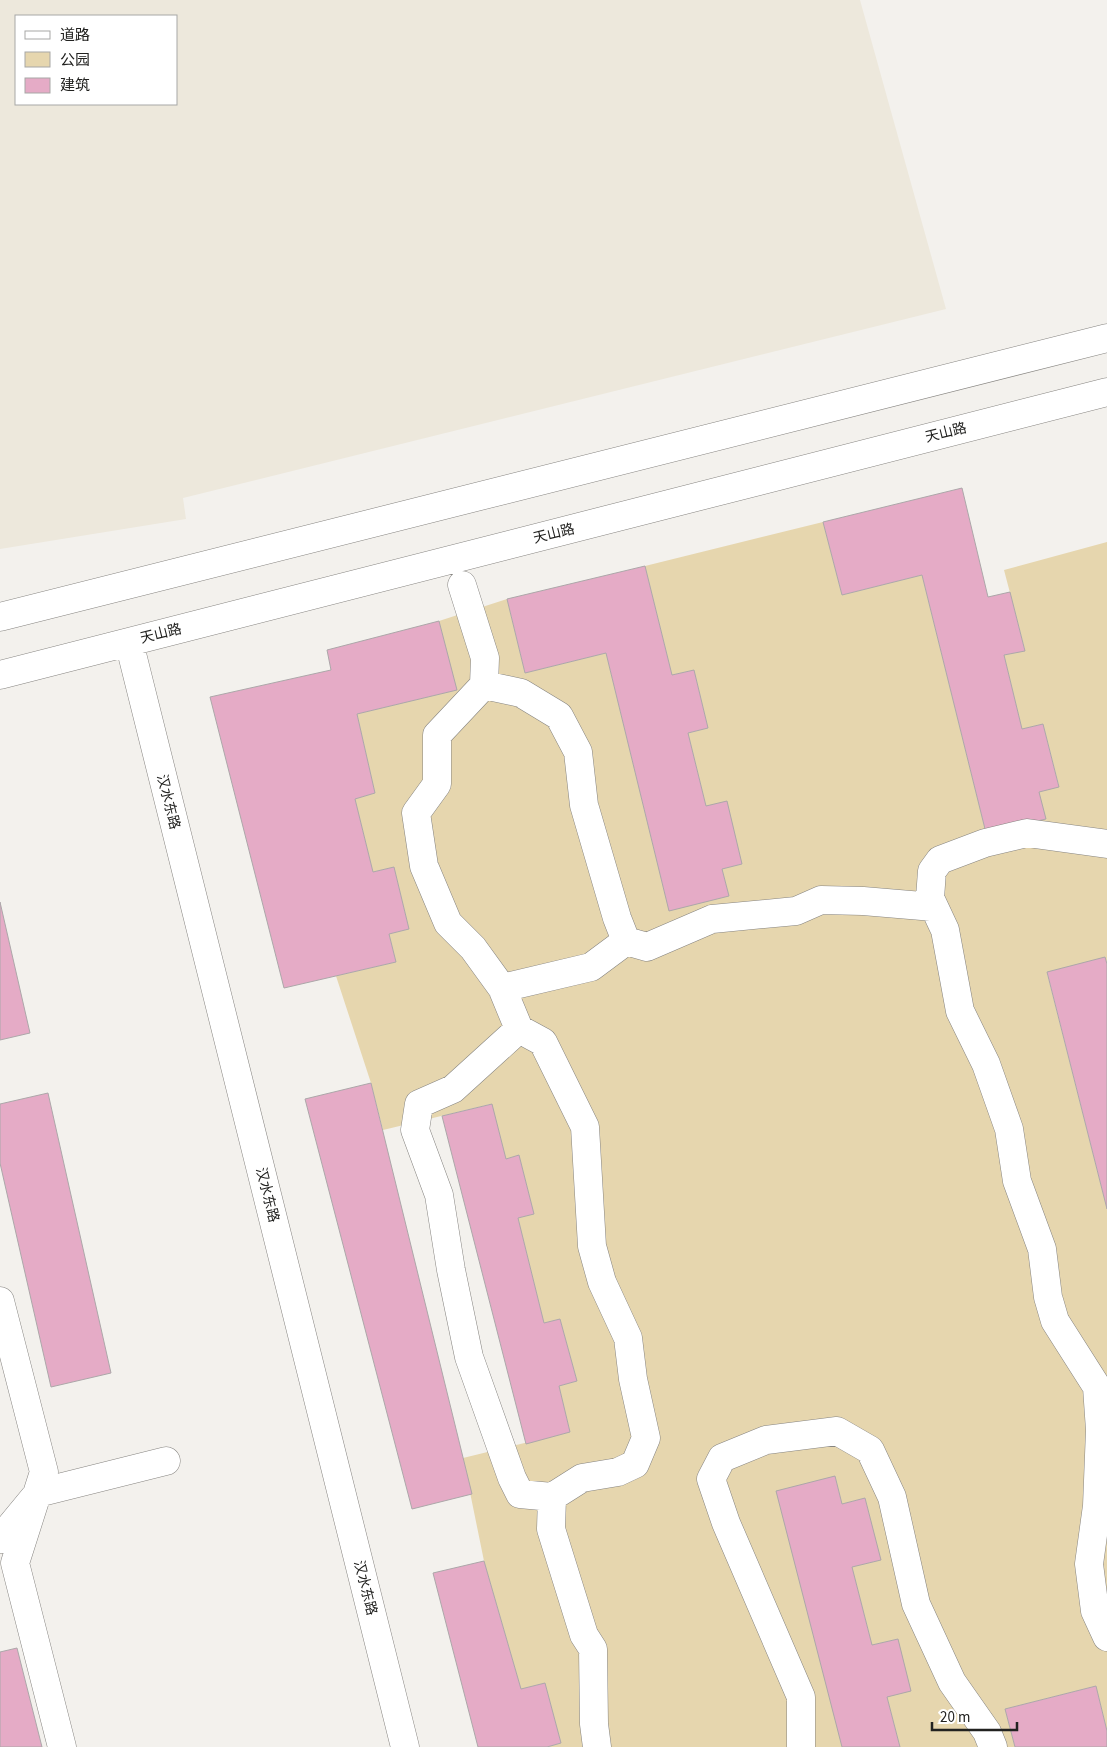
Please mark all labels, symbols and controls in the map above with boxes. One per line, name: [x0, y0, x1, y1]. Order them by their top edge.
legend: [15, 15, 178, 105]
text: 道路: [60, 25, 90, 46]
text: 公园: [60, 50, 90, 71]
text: 建筑: [60, 75, 90, 96]
street label: 天山路: [923, 418, 969, 448]
street label: 天山路: [531, 519, 577, 549]
street label: 天山路: [138, 619, 184, 649]
street label: 汉水东路: [152, 772, 184, 832]
street label: 汉水东路: [251, 1165, 283, 1225]
street label: 汉水东路: [349, 1558, 381, 1618]
scale bar: [932, 1700, 1017, 1732]
text: 20 m: [940, 1707, 970, 1728]

